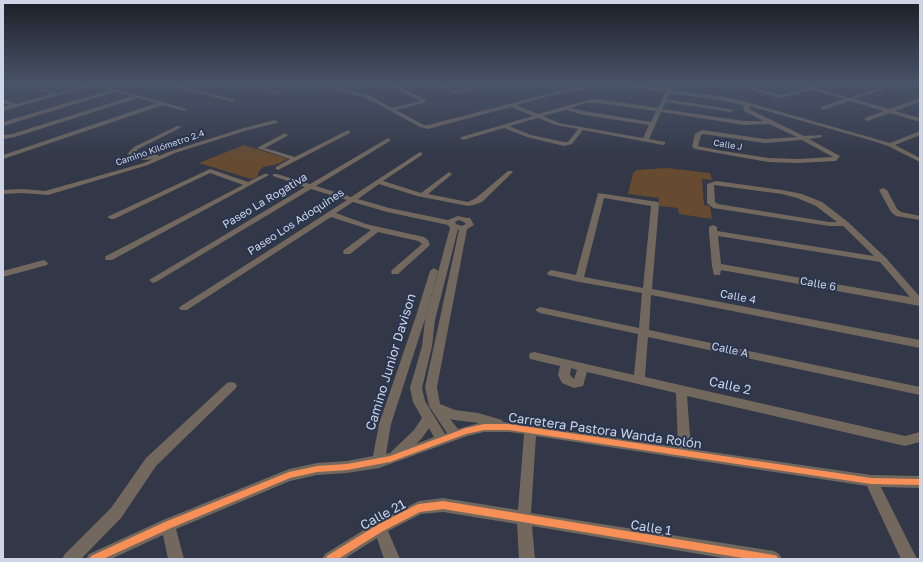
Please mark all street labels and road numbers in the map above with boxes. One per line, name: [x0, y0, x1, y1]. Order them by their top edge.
street label: Camino Kilómetro 2.4: [114, 128, 206, 168]
street label: Calle J: [713, 137, 743, 153]
street label: Paseo La Rogativa: [220, 171, 310, 231]
street label: Paseo Los Adoquines: [245, 186, 347, 258]
street label: Calle 6: [799, 274, 837, 294]
street label: Calle 4: [719, 287, 757, 307]
street label: Camino Junior Davison: [363, 292, 419, 432]
street label: Calle A: [710, 340, 750, 360]
street label: Calle 2: [707, 374, 753, 398]
street label: Carretera Pastora Wanda Rolón: [507, 410, 703, 452]
street label: Calle 21: [358, 497, 408, 533]
street label: Calle 1: [629, 517, 673, 539]

